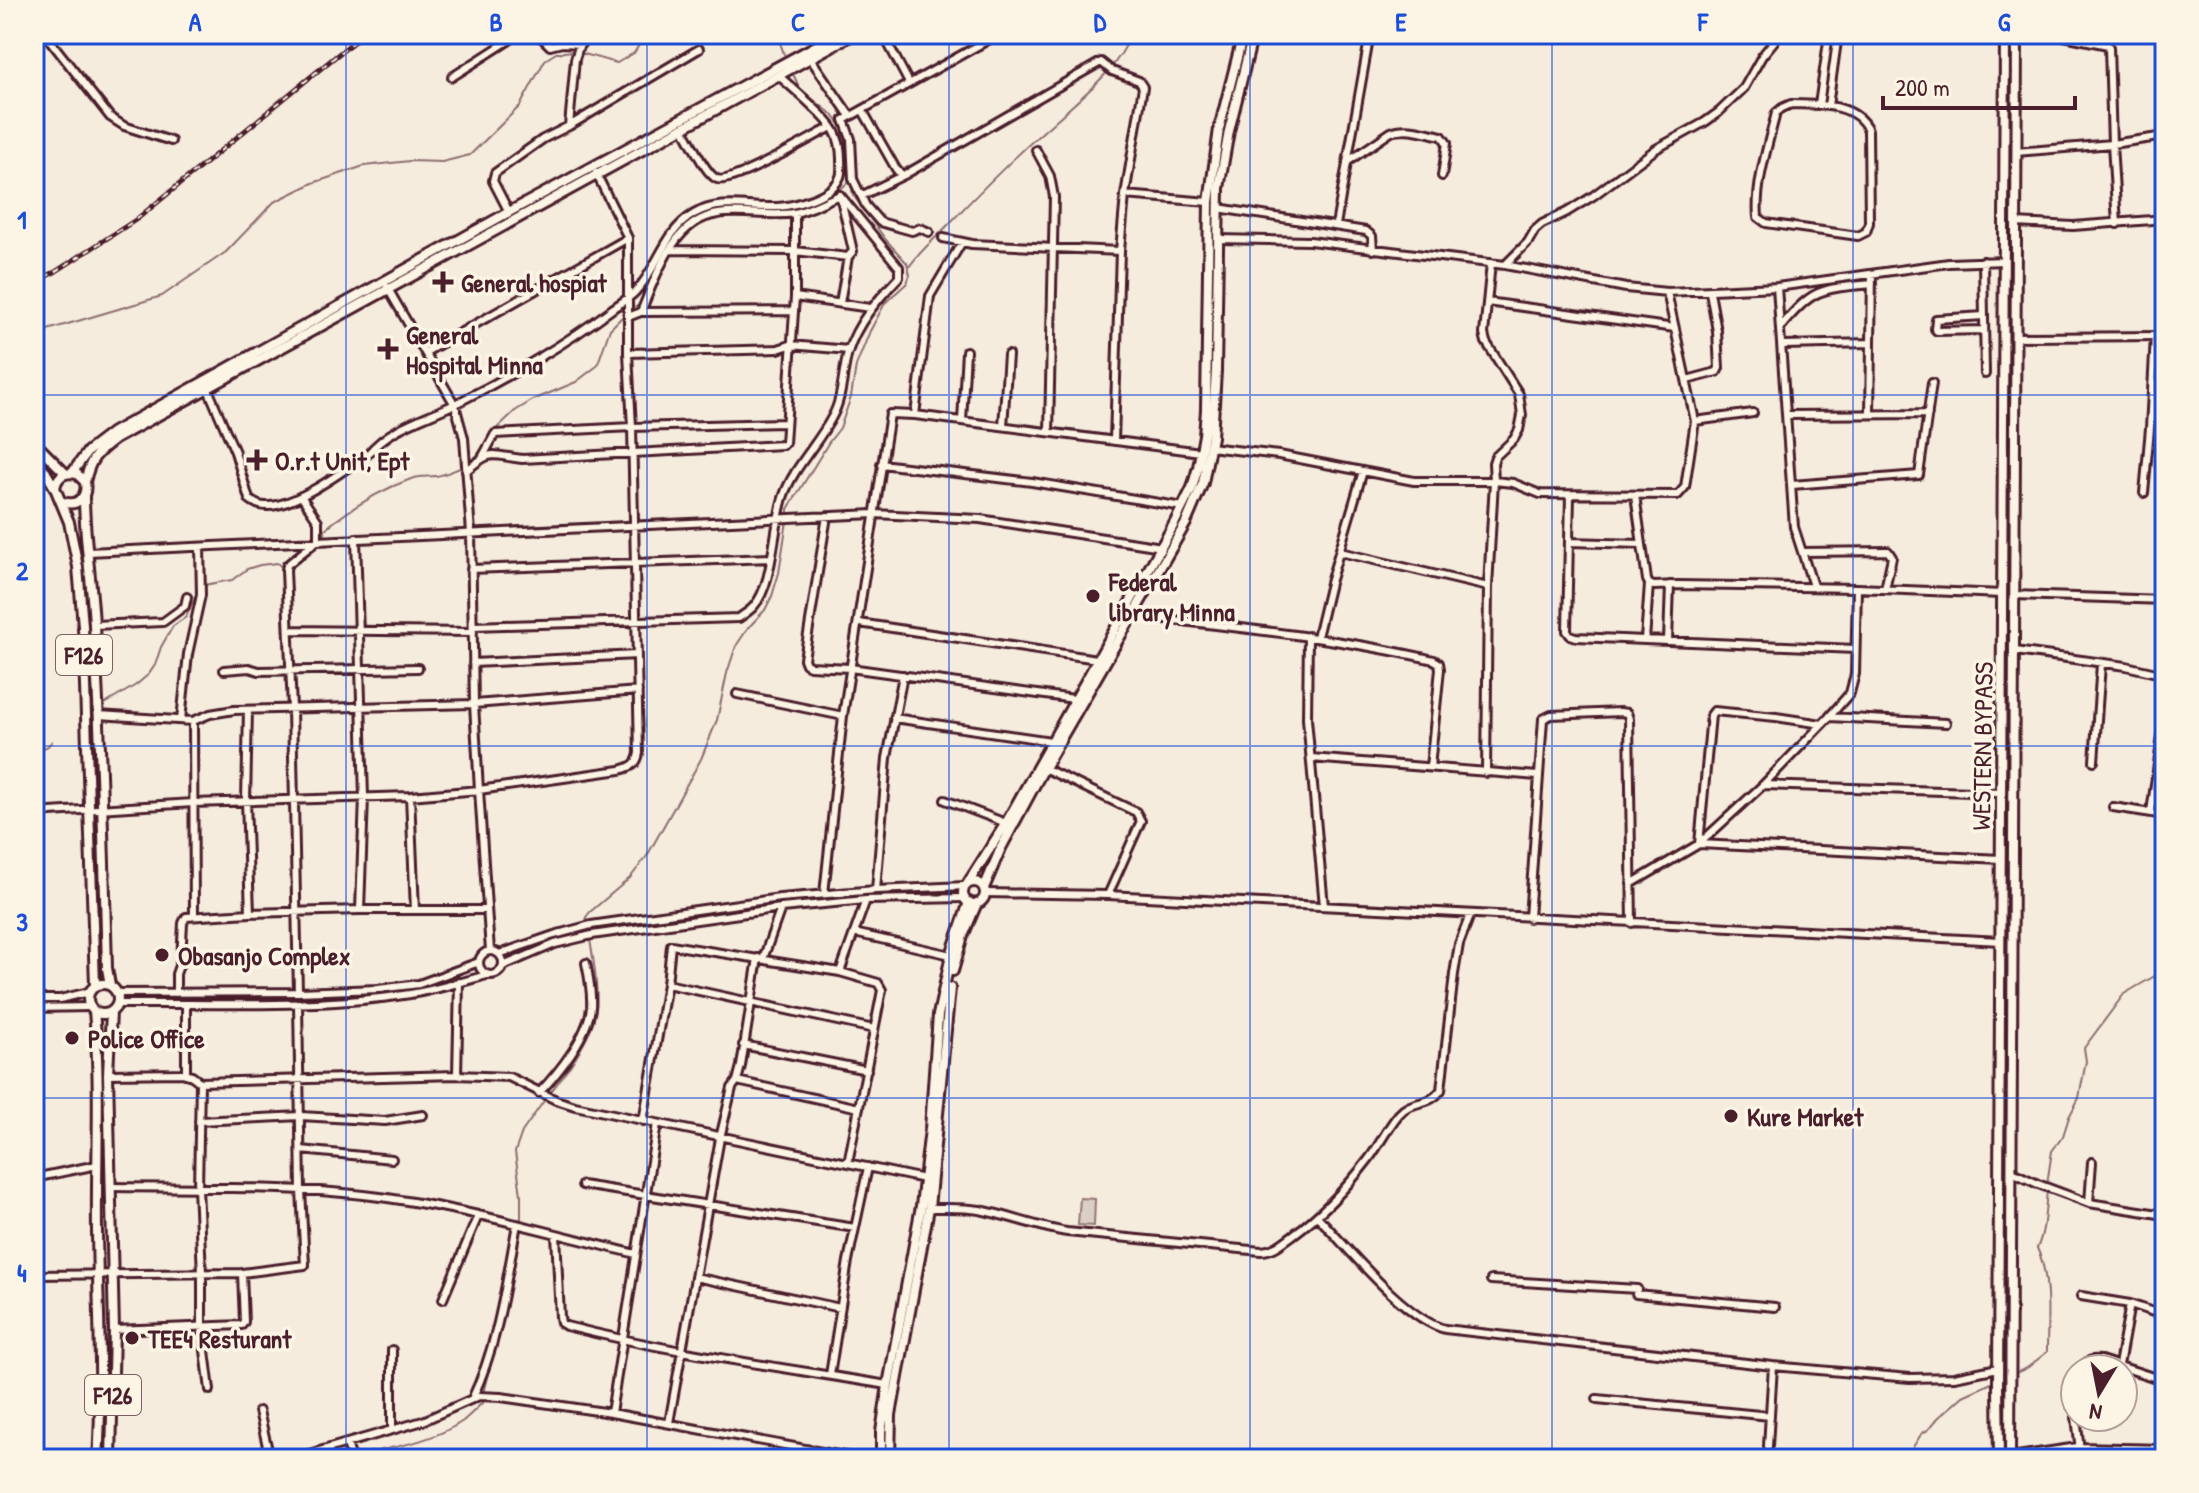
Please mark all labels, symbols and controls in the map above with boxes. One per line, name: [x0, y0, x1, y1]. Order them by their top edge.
text: A: [189, 4, 202, 39]
text: B: [489, 4, 503, 39]
text: C: [791, 4, 805, 39]
text: D: [1094, 4, 1107, 39]
text: E: [1395, 4, 1407, 39]
text: F: [1697, 4, 1709, 39]
text: G: [1998, 4, 2011, 39]
scale bar: [1883, 60, 2075, 110]
text: 200 m: [1895, 71, 1950, 103]
text: 1: [17, 202, 27, 237]
place label: General hospiat: [461, 265, 608, 301]
marker: General hospiat: [432, 271, 454, 293]
place label: General Hospital Minna: [406, 317, 543, 383]
marker: General Hospital Minna: [377, 338, 399, 360]
place label: O.r.t Unit, Ept: [275, 443, 410, 479]
marker: O.r.t Unit, Ept: [246, 449, 268, 471]
text: 2: [16, 553, 29, 588]
place label: Federal library Minna: [1108, 564, 1235, 630]
marker: Federal library Minna: [1084, 587, 1102, 605]
road number: F126: [56, 635, 112, 675]
street label: WESTERN BYPASS: [1963, 661, 2001, 831]
text: 3: [16, 904, 28, 939]
place label: Obasanjo Complex: [178, 938, 351, 974]
marker: Obasanjo Complex: [153, 946, 171, 964]
place label: Police Office: [88, 1021, 205, 1056]
marker: Police Office: [63, 1029, 81, 1047]
place label: Kure Market: [1747, 1099, 1864, 1134]
marker: Kure Market: [1722, 1107, 1740, 1125]
text: 4: [17, 1255, 27, 1290]
place label: TEE4 Resturant: [147, 1321, 292, 1356]
marker: TEE4 Resturant: [123, 1329, 141, 1347]
north arrow: [2059, 1353, 2139, 1433]
road number: F126: [85, 1375, 141, 1415]
text: N: [2087, 1397, 2104, 1428]

